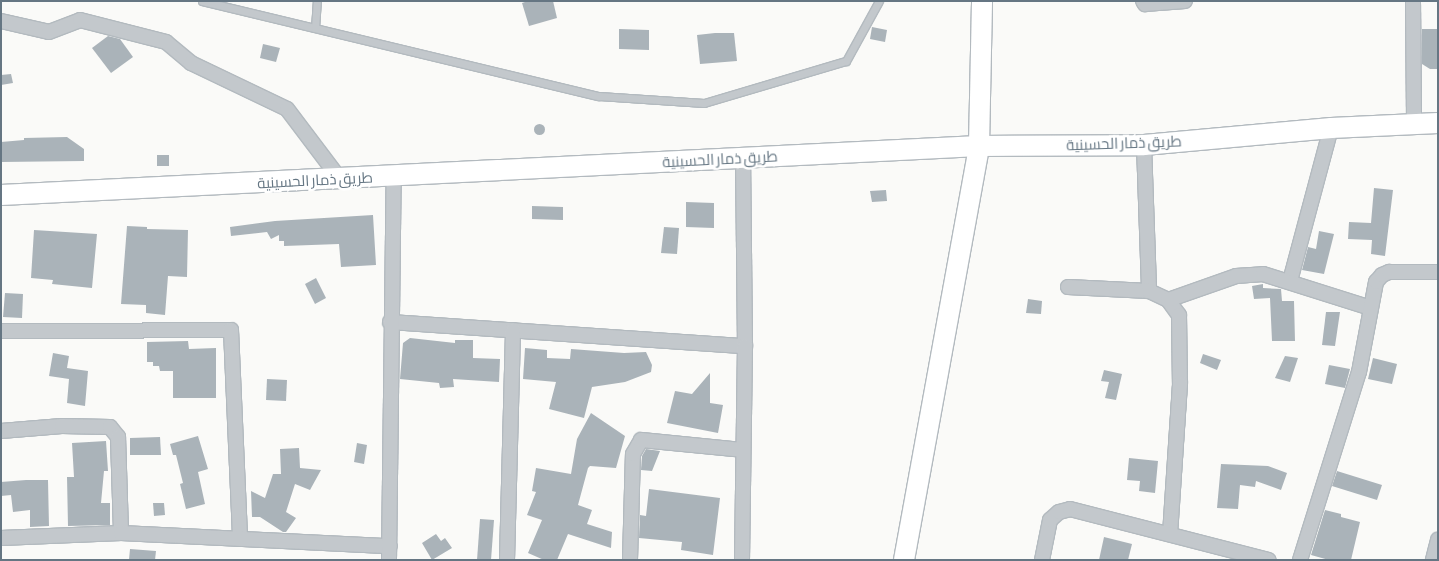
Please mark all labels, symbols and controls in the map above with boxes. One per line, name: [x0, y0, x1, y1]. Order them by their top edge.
street label: طريق ذمار الحسينية: [1066, 132, 1182, 154]
street label: طريق ذمار الحسينية: [662, 147, 778, 171]
street label: طريق ذمار الحسينية: [257, 168, 373, 192]

